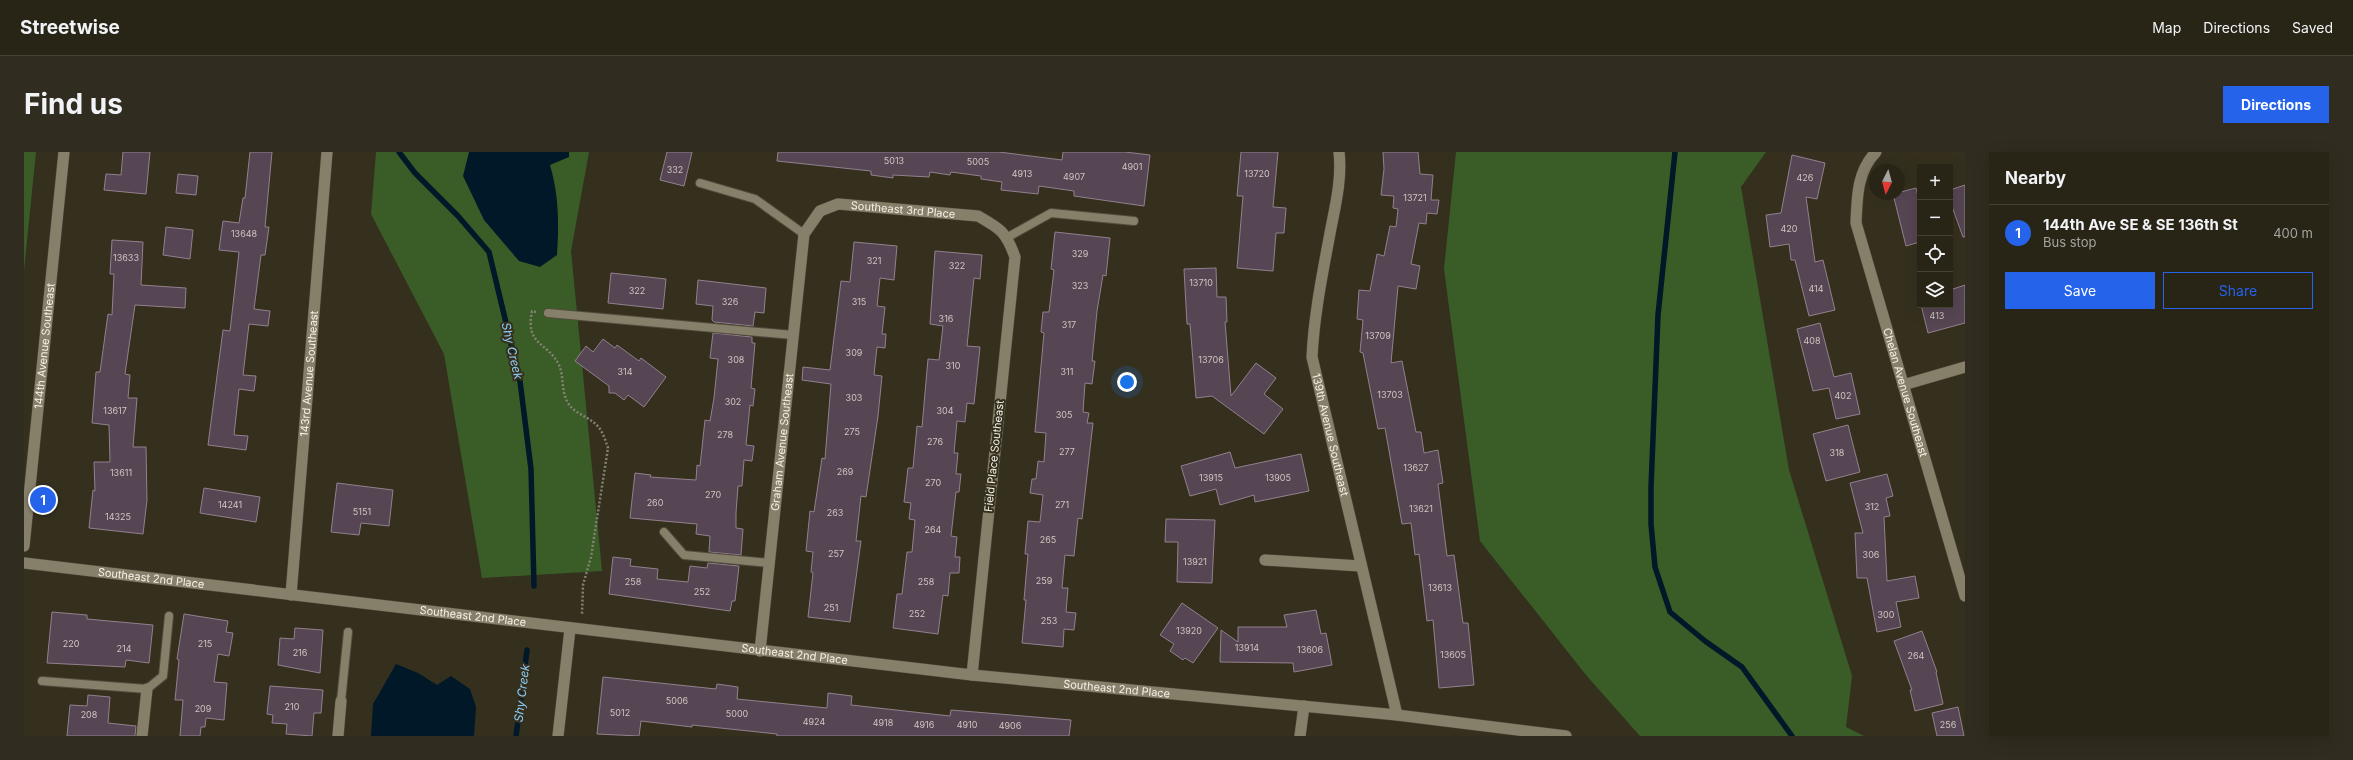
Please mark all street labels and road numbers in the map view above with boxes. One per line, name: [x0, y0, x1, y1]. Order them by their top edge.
street label: Southeast 3rd Place: [850, 198, 956, 221]
street label: 144th Avenue Southeast: [31, 282, 58, 409]
street label: 143rd Avenue Southeast: [297, 310, 321, 437]
street label: Chelan Avenue Southeast: [1880, 326, 1931, 459]
street label: Graham Avenue Southeast: [768, 372, 796, 512]
street label: 139th Avenue Southeast: [1309, 372, 1352, 498]
street label: Field Place Southeast: [981, 399, 1007, 512]
street label: Southeast 2nd Place: [97, 565, 205, 591]
street label: Southeast 2nd Place: [419, 603, 527, 629]
street label: Southeast 2nd Place: [741, 641, 849, 667]
street label: Southeast 2nd Place: [1063, 677, 1171, 701]

